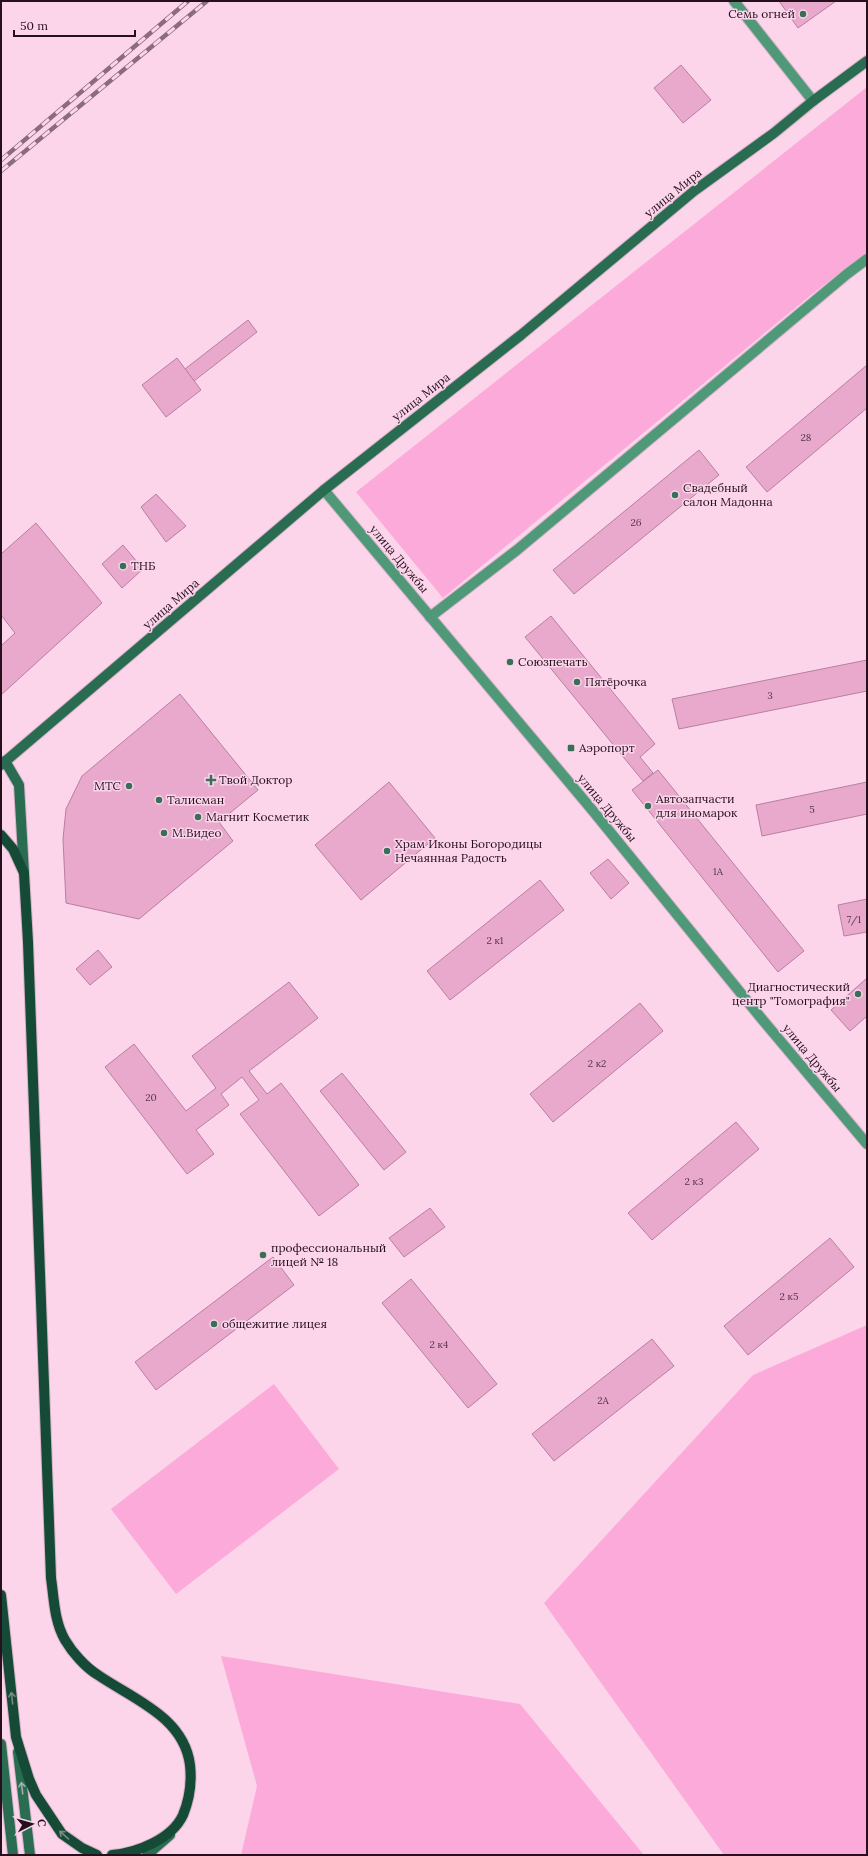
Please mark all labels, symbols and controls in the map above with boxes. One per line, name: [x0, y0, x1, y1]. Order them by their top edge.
place label: Семь огней: [728, 6, 795, 21]
marker: Семь огней: [798, 9, 808, 19]
scale bar: [14, 12, 135, 38]
text: 50 m: [20, 18, 48, 33]
street label: улица Мира: [641, 165, 704, 220]
street label: улица Мира: [389, 369, 453, 424]
house number: 28: [801, 431, 812, 444]
place label: Свадебный салон Мадонна: [683, 480, 773, 509]
marker: Свадебный салон Мадонна: [670, 490, 680, 500]
house number: 26: [630, 516, 642, 529]
street label: улица Дружбы: [367, 522, 432, 596]
place label: ТНБ: [131, 558, 156, 573]
marker: ТНБ: [118, 561, 128, 571]
street label: улица Мира: [139, 575, 202, 632]
place label: Союзпечать: [518, 654, 587, 669]
marker: Союзпечать: [505, 657, 515, 667]
place label: Пятёрочка: [585, 674, 647, 689]
marker: Пятёрочка: [572, 677, 582, 687]
house number: 3: [767, 689, 773, 702]
place label: Аэропорт: [578, 740, 635, 755]
marker: Аэропорт: [566, 743, 576, 753]
street label: улица Дружбы: [575, 771, 640, 845]
place label: Твой Доктор: [219, 772, 292, 787]
marker: Твой Доктор: [206, 775, 216, 785]
place label: МТС: [94, 778, 122, 793]
marker: МТС: [124, 781, 134, 791]
place label: Автозапчасти для иномарок: [655, 791, 738, 820]
place label: Талисман: [167, 792, 224, 807]
marker: Талисман: [154, 795, 164, 805]
marker: Автозапчасти для иномарок: [643, 801, 653, 811]
house number: 5: [809, 803, 815, 816]
place label: Магнит Косметик: [206, 809, 310, 824]
marker: Магнит Косметик: [193, 812, 203, 822]
place label: М.Видео: [172, 825, 222, 840]
marker: М.Видео: [159, 828, 169, 838]
place label: Храм Иконы Богородицы Нечаянная Радость: [395, 836, 542, 865]
marker: Храм Иконы Богородицы Нечаянная Радость: [382, 846, 392, 856]
house number: 1А: [713, 865, 724, 878]
house number: 7/1: [847, 913, 862, 926]
house number: 2 к1: [486, 934, 504, 947]
place label: Диагностический центр "Томография": [732, 979, 850, 1008]
marker: Диагностический центр "Томография": [853, 989, 863, 999]
street label: улица Дружбы: [780, 1021, 845, 1095]
house number: 2 к2: [588, 1057, 606, 1070]
house number: 20: [145, 1091, 157, 1104]
house number: 2 к3: [685, 1175, 704, 1188]
place label: профессиональный лицей № 18: [271, 1240, 386, 1269]
marker: профессиональный лицей № 18: [258, 1250, 268, 1260]
house number: 2 к5: [780, 1290, 798, 1303]
place label: общежитие лицея: [222, 1316, 327, 1331]
marker: общежитие лицея: [209, 1319, 219, 1329]
house number: 2 к4: [430, 1338, 449, 1351]
house number: 2А: [597, 1394, 610, 1407]
one-way arrow: [8, 1692, 16, 1705]
one-way arrow: [18, 1782, 26, 1795]
north arrow: [12, 1804, 52, 1844]
text: С: [35, 1818, 49, 1828]
one-way arrow: [59, 1830, 69, 1839]

